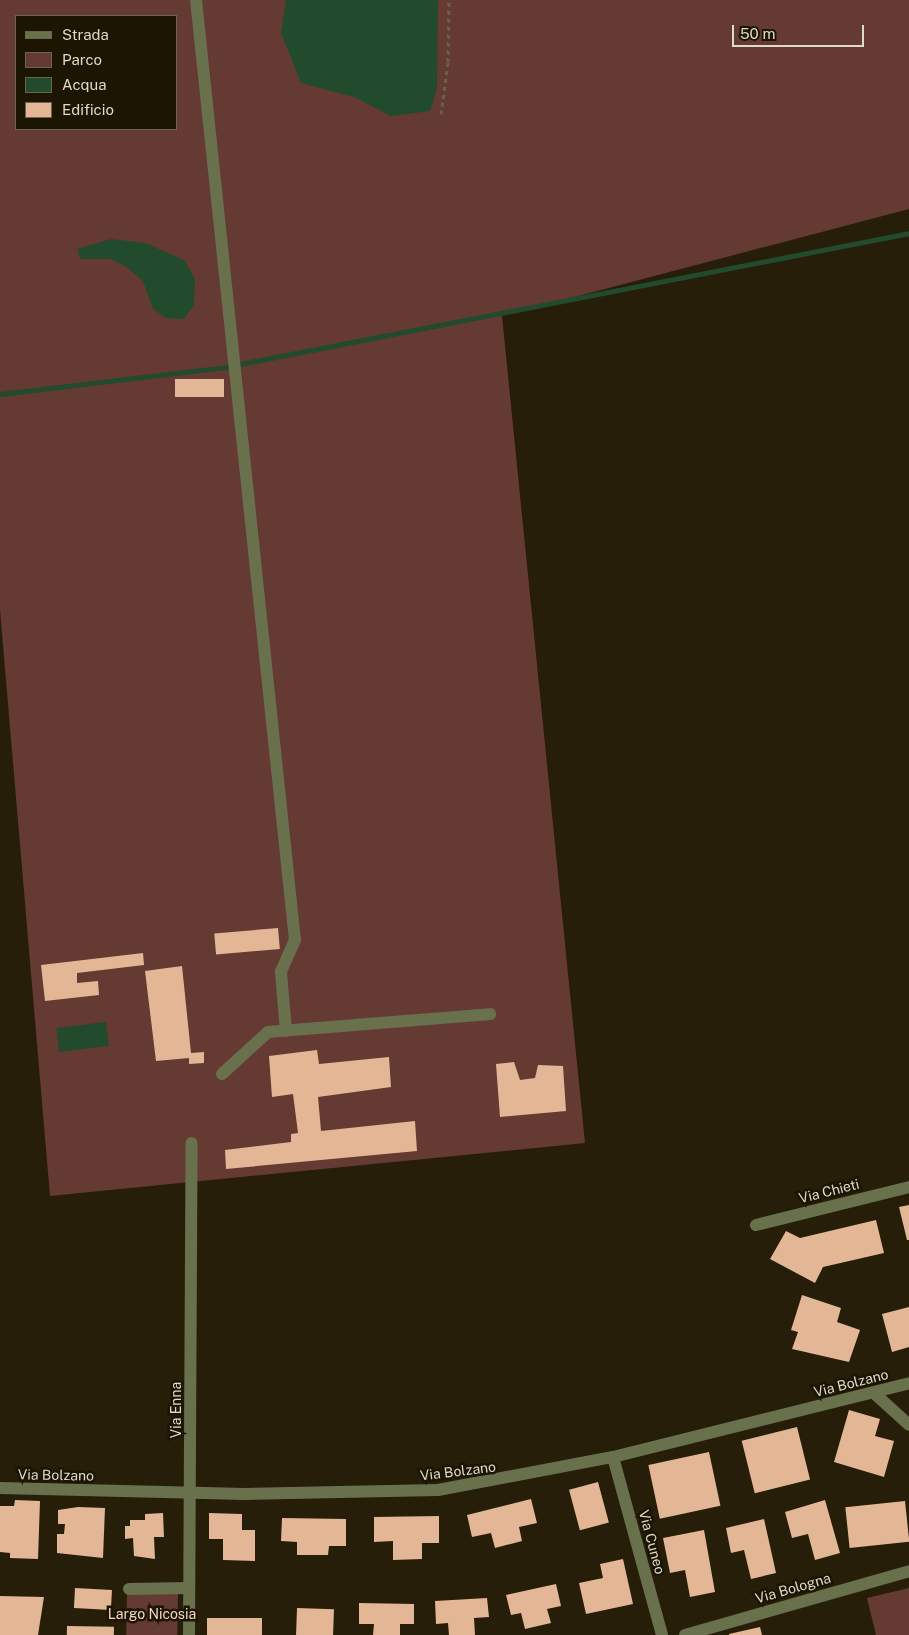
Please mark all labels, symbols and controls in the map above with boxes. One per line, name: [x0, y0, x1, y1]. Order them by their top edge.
legend: [15, 15, 178, 130]
scale bar: [734, 15, 866, 47]
text: 50 m: [740, 25, 775, 42]
text: Strada: [62, 26, 109, 43]
text: Parco: [62, 51, 102, 68]
text: Acqua: [62, 76, 107, 93]
text: Edificio: [62, 101, 114, 118]
street label: Via Chieti: [797, 1175, 861, 1207]
street label: Via Bolzano: [812, 1366, 890, 1400]
street label: Via Enna: [168, 1382, 184, 1438]
street label: Via Bolzano: [419, 1458, 497, 1484]
street label: Via Bolzano: [18, 1466, 94, 1484]
street label: Via Cuneo: [635, 1508, 669, 1576]
street label: Via Bologna: [753, 1569, 833, 1607]
park label: Largo Nicosia: [108, 1606, 196, 1622]

